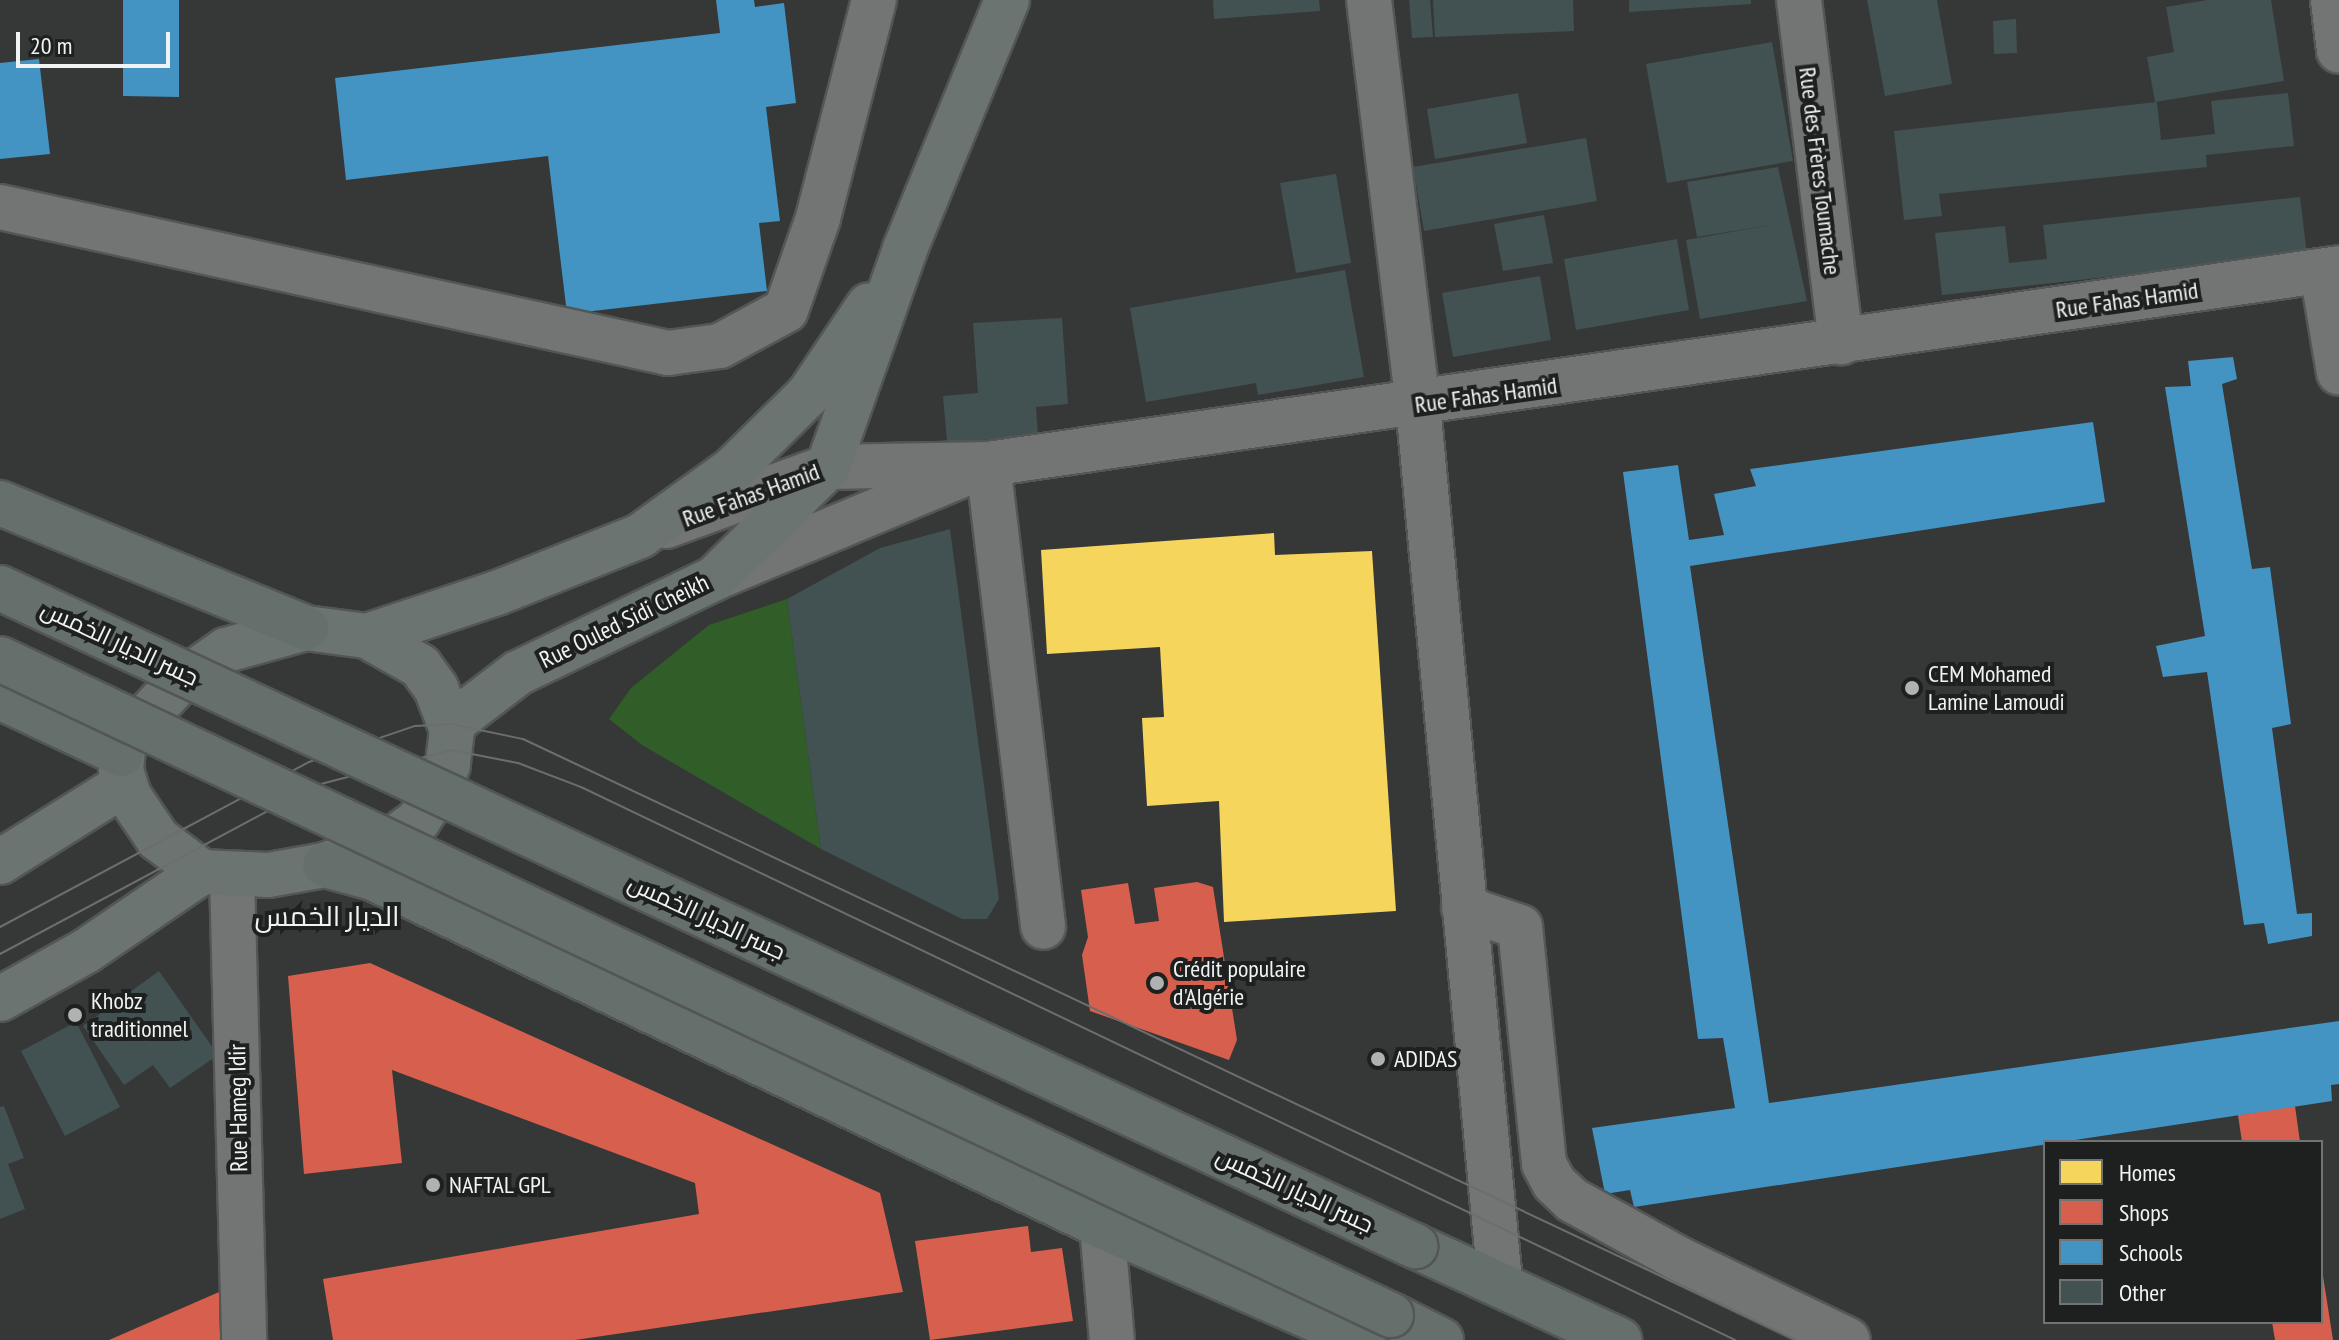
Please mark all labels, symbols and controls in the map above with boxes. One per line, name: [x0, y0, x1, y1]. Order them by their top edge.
scale bar: [20, 16, 174, 66]
text: 20 m: [30, 30, 72, 61]
street label: Rue des Frères Toumache: [1793, 65, 1847, 277]
street label: Rue Fahas Hamid: [2054, 276, 2200, 324]
street label: Rue Fahas Hamid: [1413, 371, 1559, 419]
street label: Rue Fahas Hamid: [679, 457, 823, 533]
street label: Rue Ouled Sidi Cheikh: [535, 568, 713, 674]
street label: جسر الديار الخمس: [37, 594, 203, 692]
place label: CEM Mohamed Lamine Lamoudi: [1928, 660, 2065, 716]
marker: CEM Mohamed Lamine Lamoudi: [1903, 679, 1921, 697]
street label: جسر الديار الخمس: [624, 868, 790, 966]
district label: الديار الخمس: [254, 899, 400, 933]
place label: Crédit populaire d'Algérie: [1173, 955, 1306, 1011]
marker: Crédit populaire d'Algérie: [1148, 974, 1166, 992]
place label: Khobz traditionnel: [91, 987, 188, 1043]
marker: Khobz traditionnel: [66, 1006, 84, 1024]
street label: Rue Hameg Idir: [222, 1044, 254, 1172]
place label: ADIDAS: [1394, 1045, 1457, 1073]
marker: ADIDAS: [1369, 1050, 1387, 1068]
legend: [2043, 1140, 2323, 1324]
street label: جسر الديار الخمس: [1212, 1141, 1378, 1239]
text: Homes: [2119, 1157, 2176, 1188]
place label: NAFTAL GPL: [449, 1171, 552, 1199]
marker: NAFTAL GPL: [424, 1176, 442, 1194]
text: Shops: [2119, 1197, 2169, 1228]
text: Schools: [2119, 1237, 2183, 1268]
text: Other: [2119, 1277, 2166, 1308]

